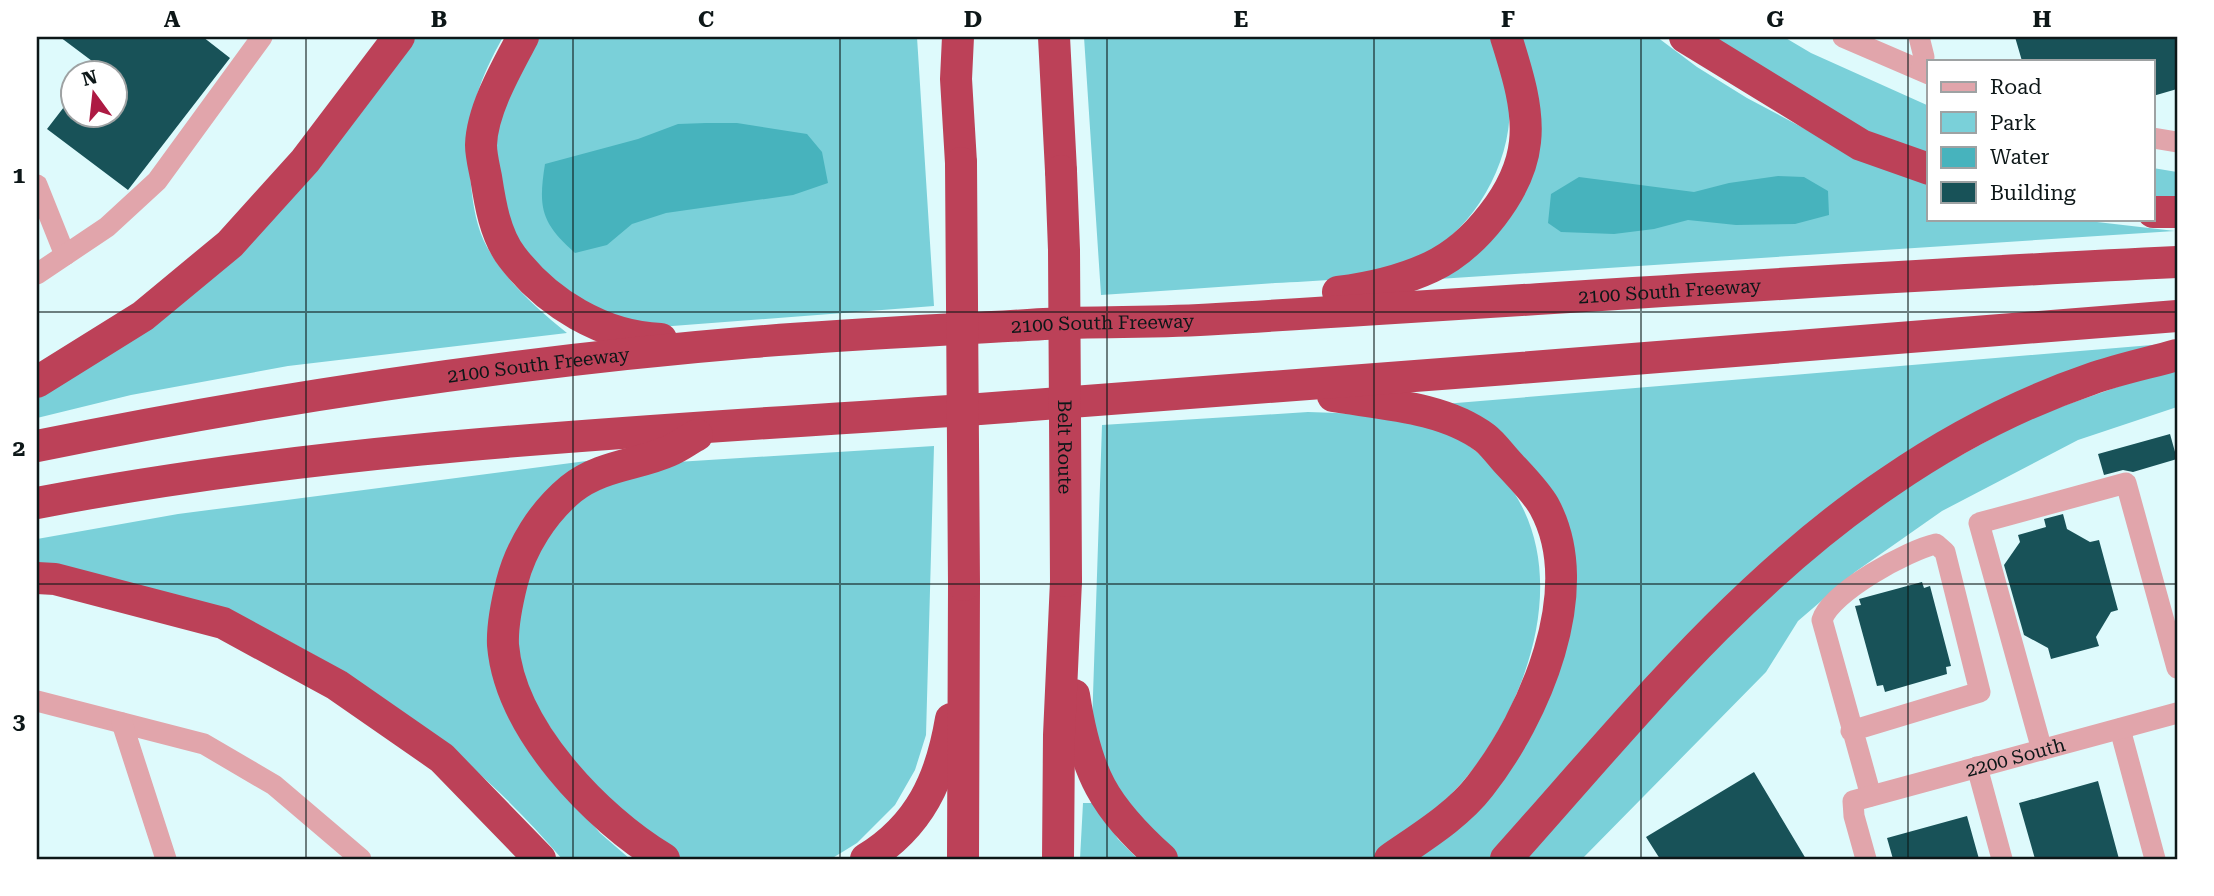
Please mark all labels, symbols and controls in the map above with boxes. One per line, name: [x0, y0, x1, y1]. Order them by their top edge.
text: A: [164, 6, 181, 33]
text: B: [431, 6, 447, 33]
text: C: [698, 6, 714, 33]
text: D: [964, 6, 982, 33]
text: E: [1234, 6, 1248, 33]
text: F: [1501, 6, 1515, 33]
text: G: [1766, 6, 1784, 33]
text: H: [2033, 6, 2052, 33]
north arrow: [60, 60, 130, 130]
legend: [1927, 60, 2154, 220]
text: N: [80, 65, 100, 91]
text: Road: [1990, 75, 2042, 99]
text: Park: [1990, 111, 2036, 135]
text: Water: [1990, 145, 2050, 169]
text: 1: [13, 162, 26, 189]
text: Building: [1990, 181, 2076, 205]
street label: 2100 South Freeway: [1577, 274, 1763, 308]
street label: 2100 South Freeway: [1010, 309, 1195, 337]
street label: 2100 South Freeway: [446, 342, 631, 387]
street label: Belt Route: [1053, 400, 1077, 494]
text: 2: [13, 435, 25, 462]
text: 3: [13, 708, 26, 735]
street label: 2200 South: [1963, 732, 2068, 781]

